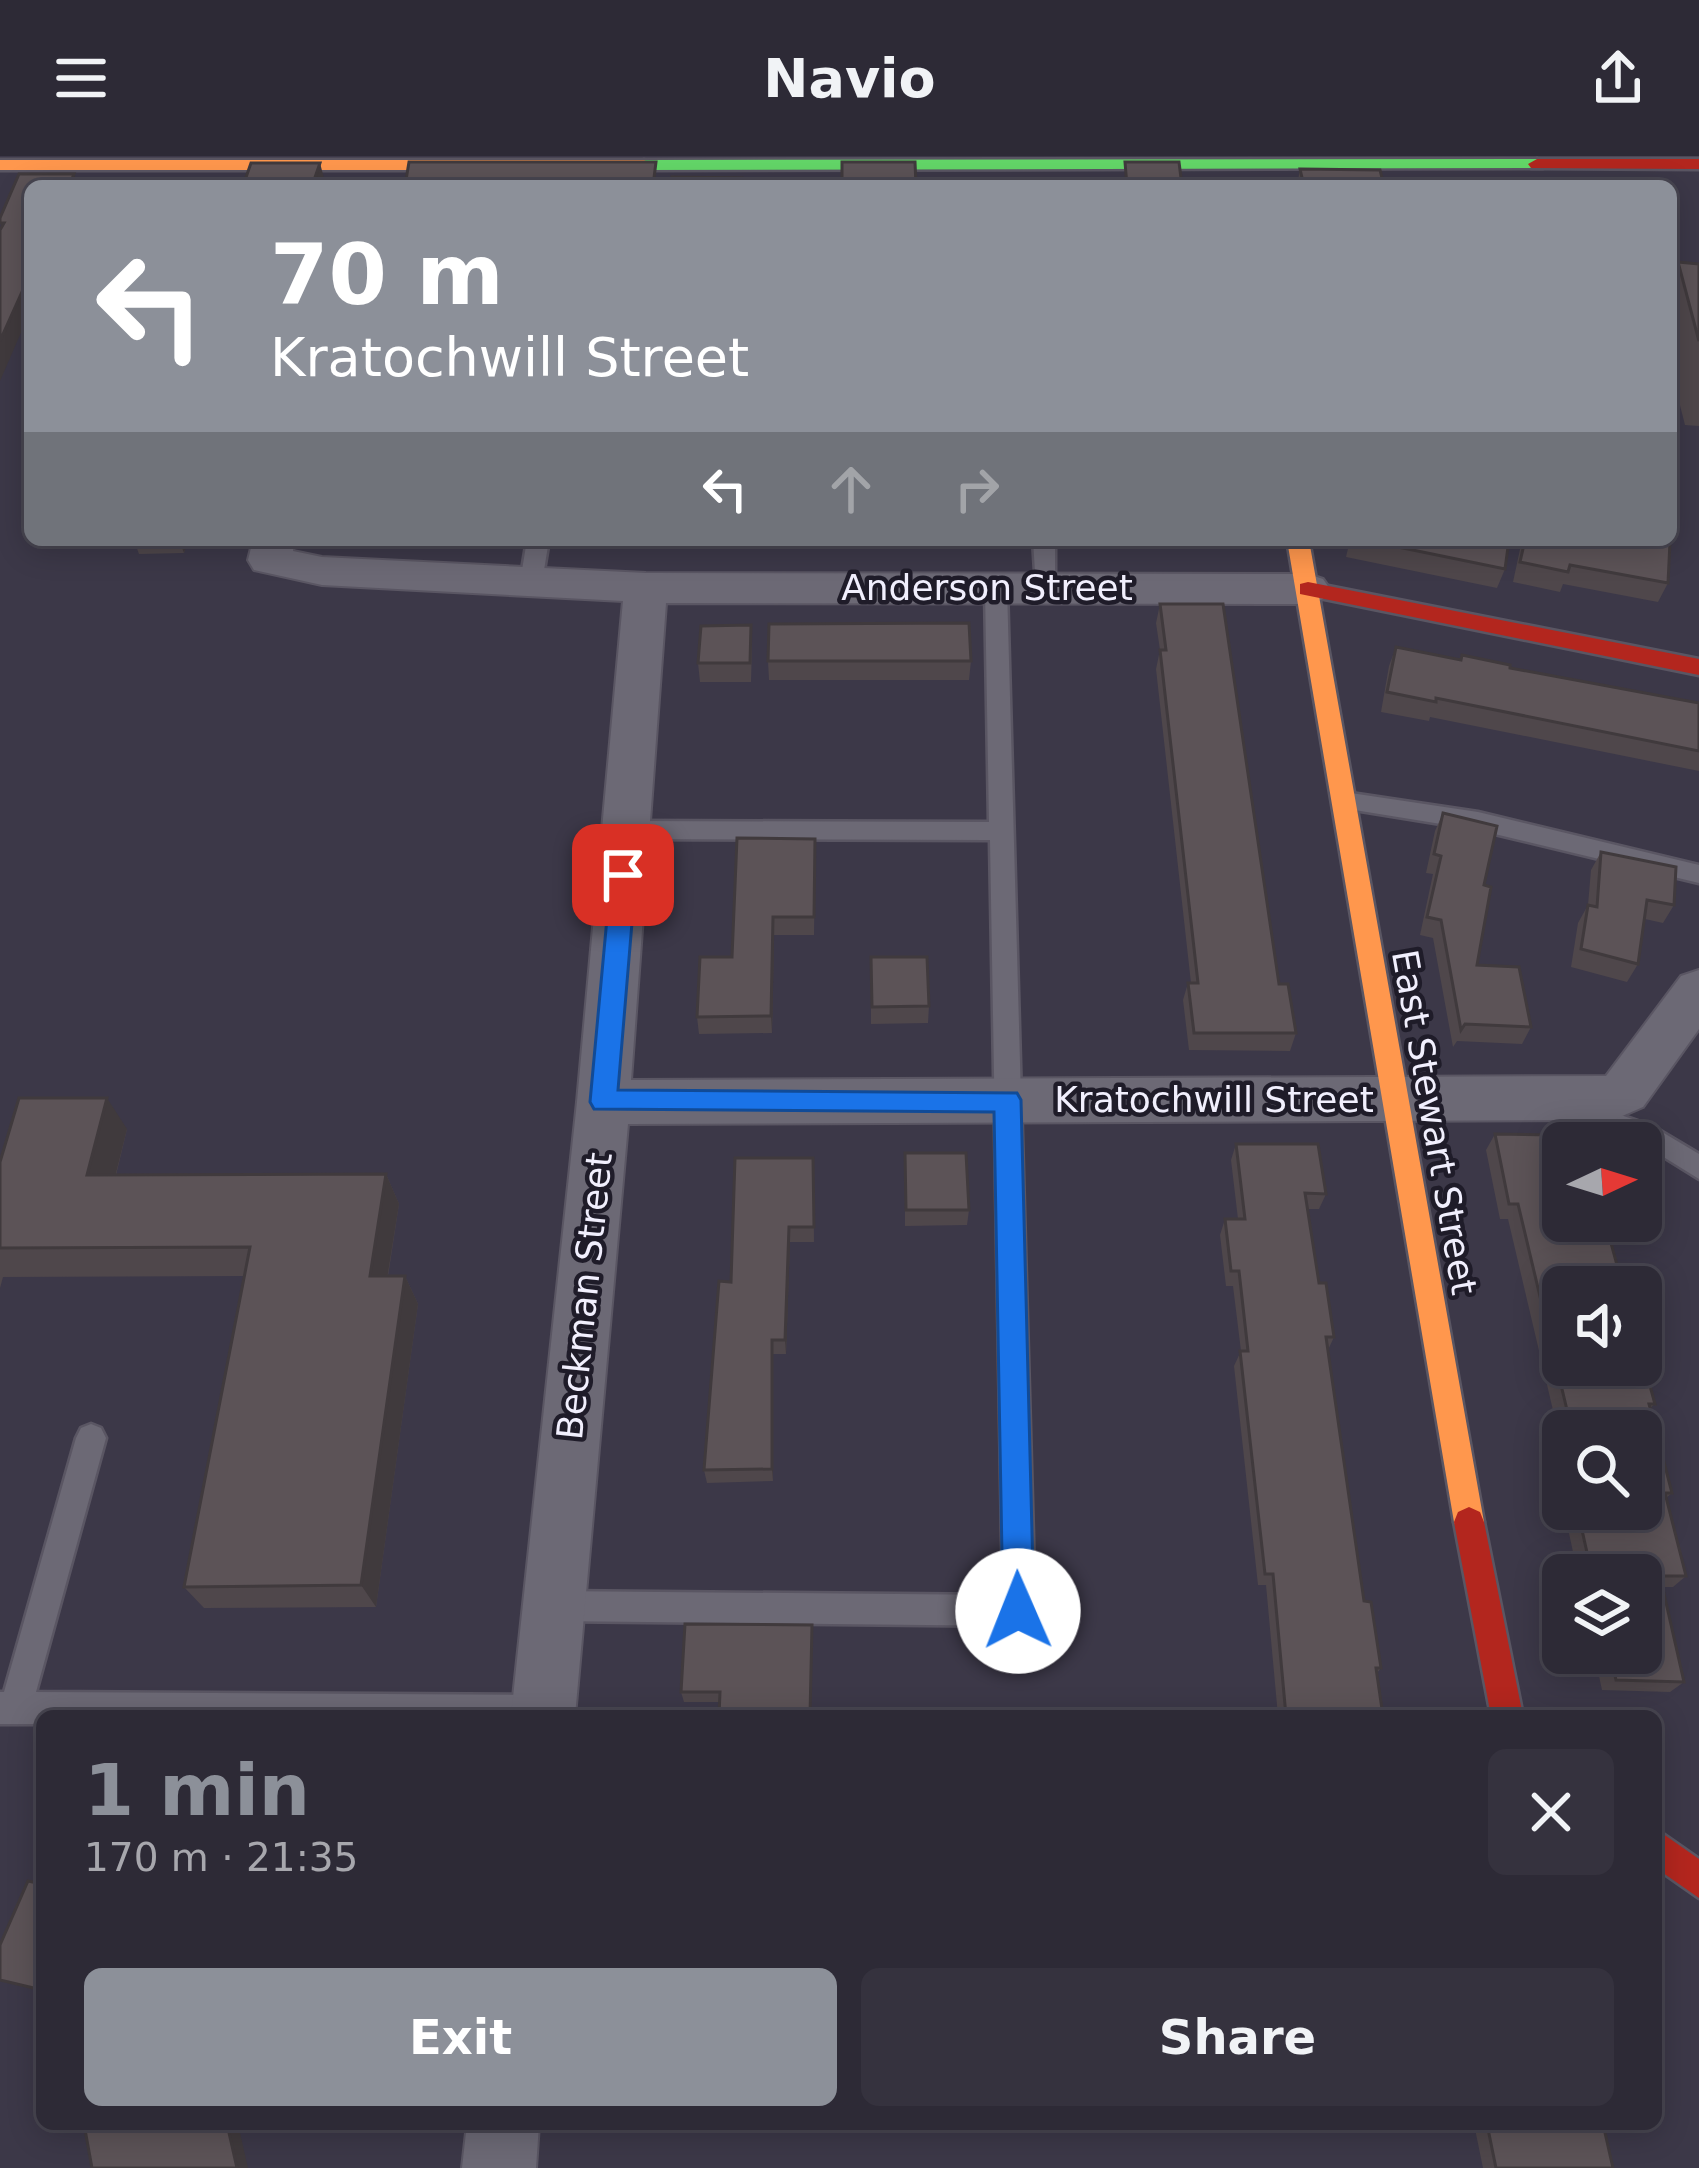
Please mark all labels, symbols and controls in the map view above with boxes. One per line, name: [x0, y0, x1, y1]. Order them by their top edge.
icon: menu: [48, 45, 114, 111]
icon: share: [1585, 45, 1651, 111]
text: Navio: [763, 47, 936, 110]
text: 70 m: [270, 226, 504, 324]
icon: left: [72, 228, 228, 384]
text: Kratochwill Street: [270, 326, 749, 389]
icon: left: [692, 456, 758, 522]
icon: ahead: [818, 456, 884, 522]
icon: right: [944, 456, 1010, 522]
street label: Anderson Street: [841, 567, 1133, 608]
pin: [572, 824, 674, 926]
icon: arrive: [590, 842, 656, 908]
street label: East Stewart Street: [1384, 946, 1485, 1298]
street label: Kratochwill Street: [1054, 1079, 1374, 1120]
north arrow: [1542, 1122, 1662, 1242]
map controls: [1542, 1122, 1662, 1674]
street label: Beckman Street: [549, 1151, 620, 1442]
button: sound: [1542, 1266, 1662, 1386]
button: search: [1542, 1410, 1662, 1530]
position arrow: [955, 1548, 1081, 1674]
button: layers: [1542, 1554, 1662, 1674]
text: 1 min: [84, 1748, 310, 1832]
button: close: [1488, 1749, 1614, 1875]
text: 170 m · 21:35: [84, 1835, 358, 1880]
button: Exit: [84, 1968, 837, 2106]
button: Share: [861, 1968, 1614, 2106]

